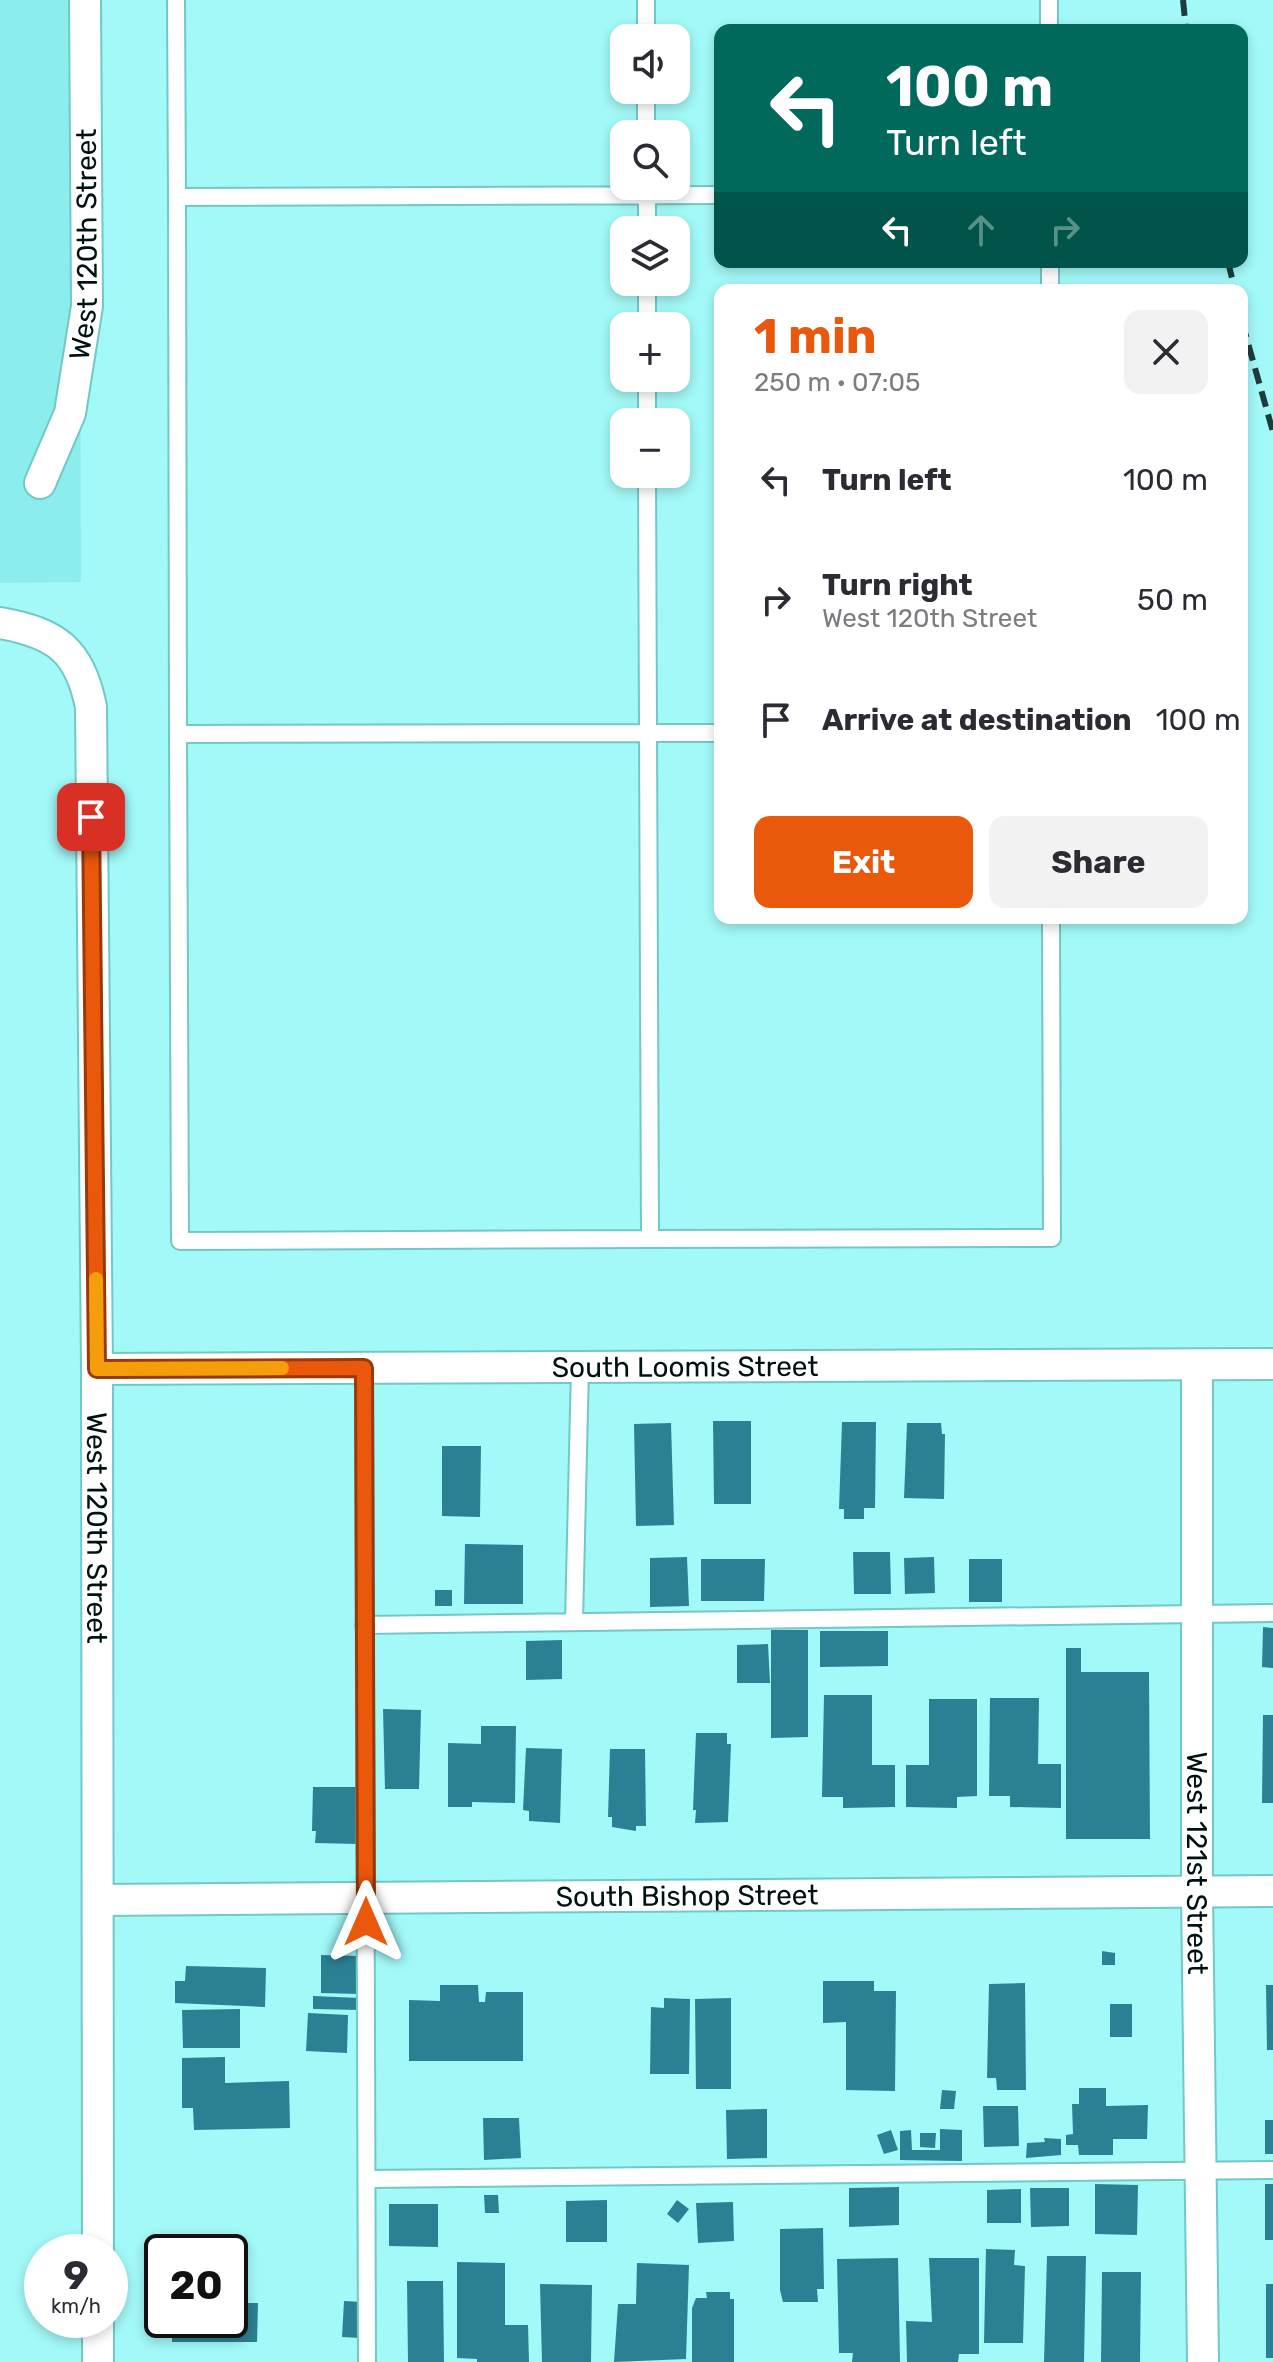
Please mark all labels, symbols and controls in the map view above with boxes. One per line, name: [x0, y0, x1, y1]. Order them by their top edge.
map controls: [610, 24, 690, 488]
button: sound: [610, 24, 690, 104]
text: 100 m: [886, 54, 1053, 120]
icon: left: [754, 56, 858, 160]
button: search: [610, 120, 690, 200]
text: Turn left: [886, 121, 1027, 164]
street label: West 120th Street: [62, 128, 104, 362]
icon: left: [875, 208, 919, 252]
icon: ahead: [959, 208, 1003, 252]
icon: right: [1043, 208, 1087, 252]
button: layers: [610, 216, 690, 296]
text: 1 min: [754, 308, 877, 365]
button: close: [1124, 310, 1208, 394]
button: +: [610, 312, 690, 392]
text: 250 m · 07:05: [754, 367, 920, 398]
button: −: [610, 408, 690, 488]
icon: left: [754, 458, 798, 502]
text: Turn left: [822, 462, 952, 498]
text: 100 m: [1123, 462, 1208, 498]
text: Turn right: [822, 567, 973, 603]
icon: right: [754, 578, 798, 622]
text: 50 m: [1137, 582, 1208, 618]
text: West 120th Street: [822, 603, 1037, 634]
icon: arrive: [754, 698, 798, 742]
text: Arrive at destination: [822, 702, 1132, 738]
text: 100 m: [1156, 702, 1241, 738]
pin: [57, 783, 125, 851]
icon: arrive: [69, 795, 113, 839]
button: Exit: [754, 816, 973, 908]
button: Share: [989, 816, 1208, 908]
street label: South Loomis Street: [552, 1349, 818, 1384]
street label: West 120th Street: [81, 1412, 114, 1644]
street label: West 121st Street: [1181, 1751, 1215, 1975]
street label: South Bishop Street: [555, 1878, 819, 1913]
position arrow: [324, 1880, 408, 1964]
speed limit sign: 20: [144, 2234, 248, 2338]
text: 9: [63, 2252, 89, 2299]
text: km/h: [51, 2294, 101, 2318]

